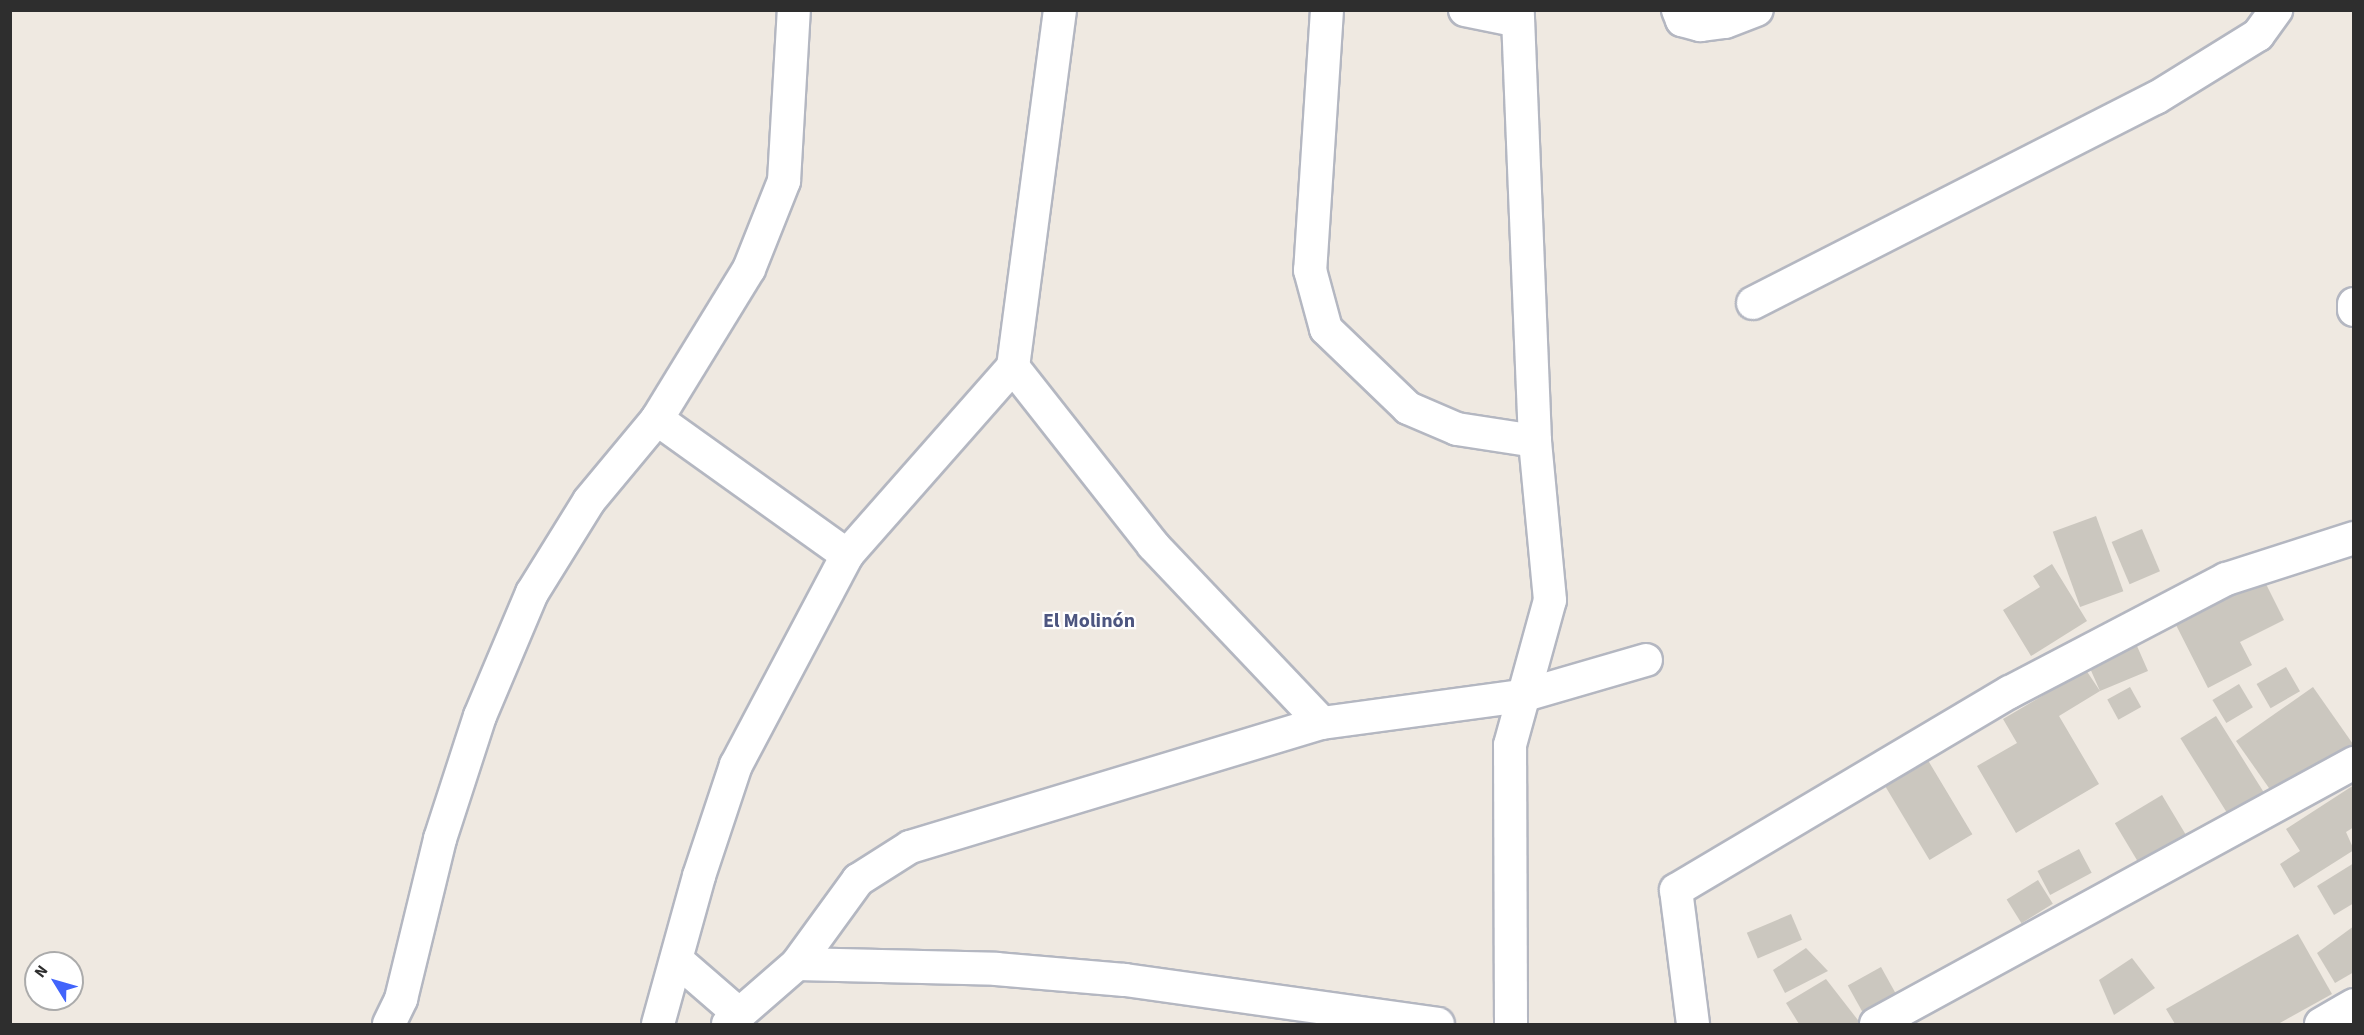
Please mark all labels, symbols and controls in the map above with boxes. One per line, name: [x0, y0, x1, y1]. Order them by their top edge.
district label: El Molinón: [1043, 609, 1135, 633]
north arrow: [24, 951, 84, 1011]
text: N: [29, 961, 53, 982]

